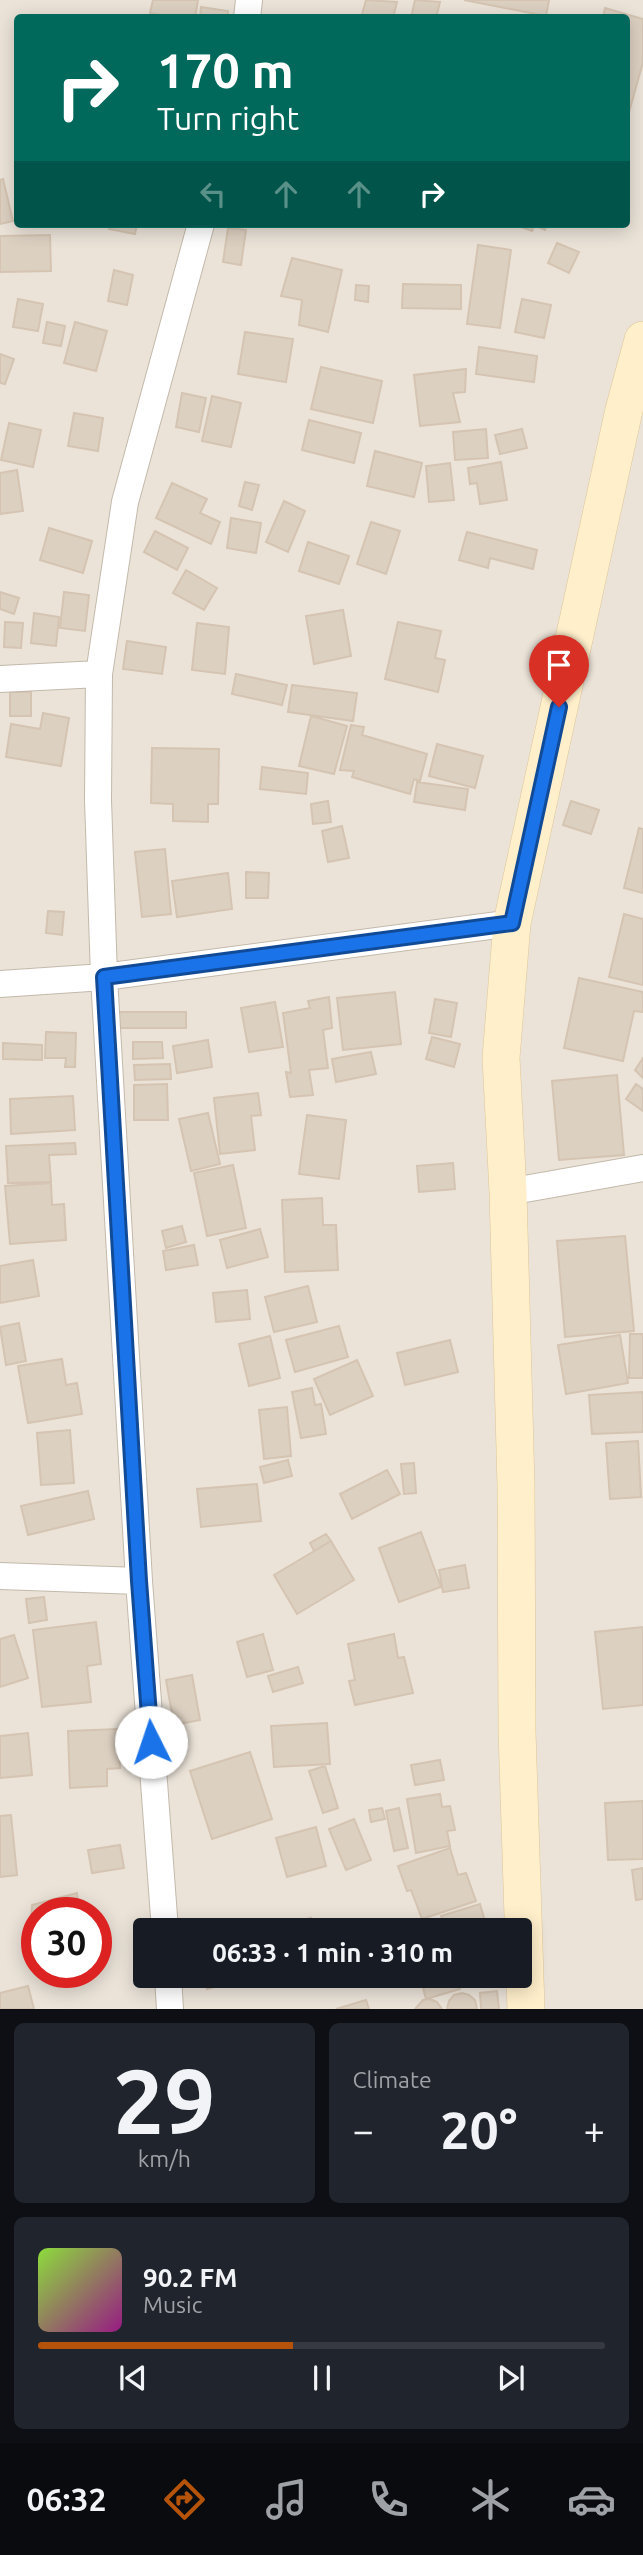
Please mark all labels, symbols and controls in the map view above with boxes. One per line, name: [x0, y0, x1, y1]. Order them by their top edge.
icon: right: [42, 42, 133, 133]
text: 170 m: [157, 42, 294, 97]
text: Turn right: [157, 100, 299, 136]
icon: left: [194, 175, 232, 213]
icon: ahead: [267, 175, 305, 213]
icon: ahead: [340, 175, 378, 213]
icon: right: [413, 175, 451, 213]
pin: [529, 635, 589, 707]
icon: arrive: [540, 646, 578, 684]
position arrow: [114, 1705, 188, 1779]
speed limit sign: 30: [21, 1897, 112, 1988]
text: 06:33 · 1 min · 310 m: [212, 1938, 453, 1967]
text: 29: [113, 2049, 216, 2151]
text: Climate: [353, 2067, 432, 2092]
text: 20°: [440, 2101, 517, 2159]
text: −: [353, 2109, 374, 2151]
text: +: [584, 2109, 605, 2151]
text: km/h: [138, 2146, 191, 2171]
text: 90.2 FM: [143, 2263, 237, 2292]
text: Music: [143, 2292, 202, 2317]
icon: previous: [114, 2359, 152, 2397]
icon: pause: [303, 2359, 341, 2397]
icon: next: [492, 2359, 530, 2397]
icon: directions: [160, 2475, 209, 2524]
icon: music: [262, 2475, 311, 2524]
icon: phone: [364, 2475, 413, 2524]
icon: climate: [466, 2475, 515, 2524]
icon: car: [567, 2475, 616, 2524]
text: 06:32: [26, 2481, 107, 2517]

